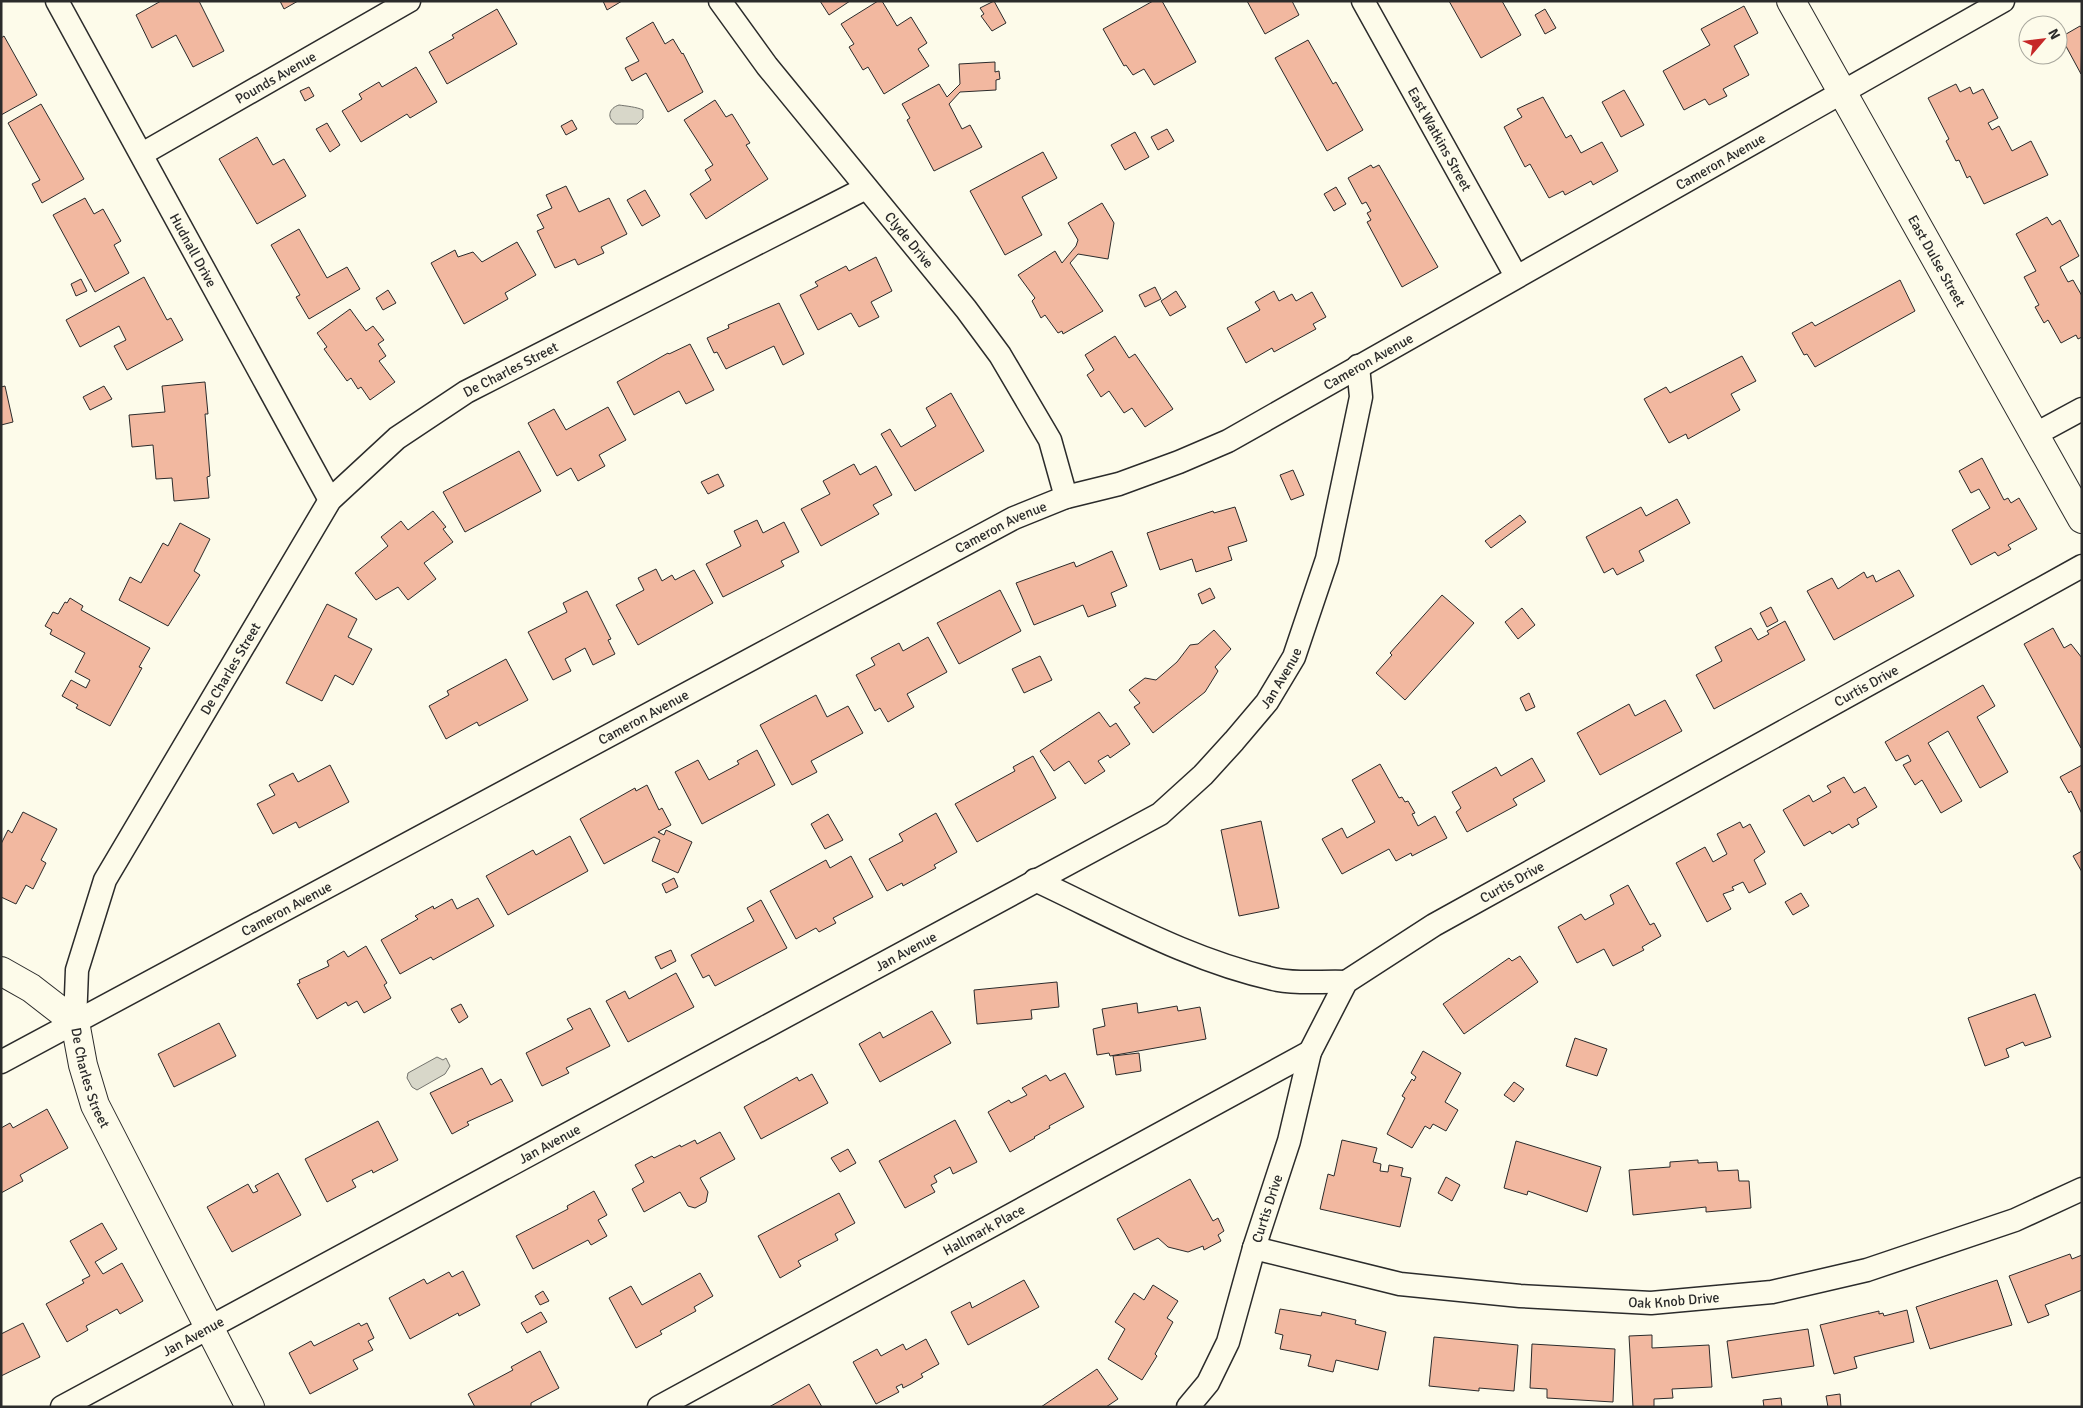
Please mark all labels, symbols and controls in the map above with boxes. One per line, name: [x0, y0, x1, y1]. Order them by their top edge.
north arrow: [2018, 15, 2068, 65]
text: N: [2044, 26, 2064, 42]
street label: Pounds Avenue: [232, 48, 319, 107]
street label: East Watkins Street: [1404, 84, 1476, 194]
street label: Cameron Avenue: [1673, 129, 1768, 194]
street label: Clyde Drive: [881, 208, 937, 272]
street label: Hudnall Drive: [166, 210, 220, 290]
street label: East Dulse Street: [1904, 212, 1970, 310]
street label: Cameron Avenue: [1320, 329, 1416, 394]
street label: De Charles Street: [460, 338, 561, 401]
street label: Cameron Avenue: [952, 497, 1049, 557]
street label: De Charles Street: [196, 619, 264, 718]
street label: Jan Avenue: [1257, 646, 1305, 712]
street label: Curtis Drive: [1831, 661, 1901, 710]
street label: Cameron Avenue: [595, 686, 691, 748]
street label: Curtis Drive: [1477, 857, 1547, 906]
street label: Cameron Avenue: [238, 877, 335, 940]
street label: Jan Avenue: [872, 928, 940, 975]
street label: De Charles Street: [68, 1026, 114, 1131]
street label: Jan Avenue: [516, 1120, 583, 1167]
street label: Curtis Drive: [1248, 1172, 1286, 1245]
street label: Hallmark Place: [940, 1201, 1028, 1259]
street label: Oak Knob Drive: [1628, 1288, 1720, 1312]
street label: Jan Avenue: [159, 1313, 227, 1360]

